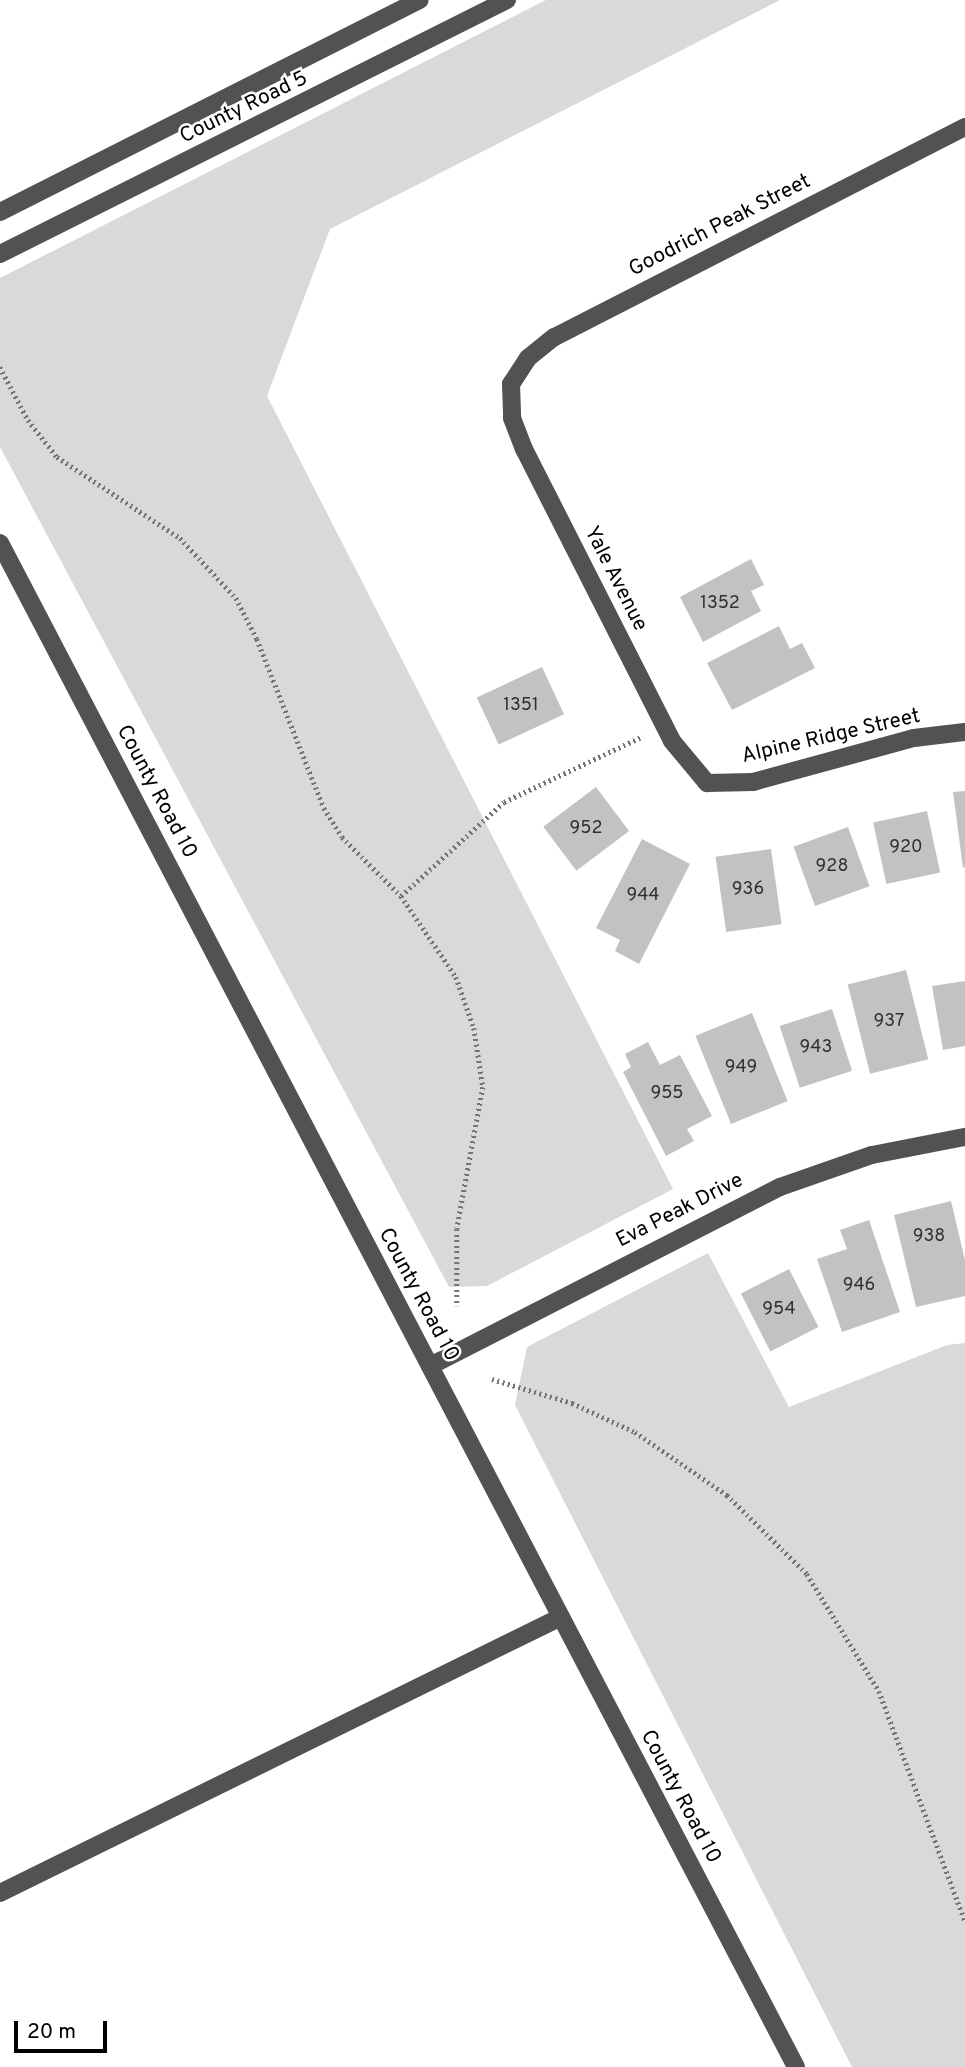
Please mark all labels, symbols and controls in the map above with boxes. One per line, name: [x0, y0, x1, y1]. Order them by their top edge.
street label: County Road 5: [176, 66, 312, 150]
street label: Goodrich Peak Street: [625, 169, 815, 283]
street label: Yale Avenue: [578, 522, 652, 636]
house number: 1352: [700, 593, 740, 615]
house number: 1351: [503, 695, 539, 717]
street label: Alpine Ridge Street: [739, 704, 923, 770]
street label: County Road 10: [110, 721, 202, 863]
house number: 952: [570, 818, 602, 840]
house number: 920: [889, 837, 923, 859]
house number: 928: [816, 856, 848, 878]
house number: 936: [732, 879, 764, 901]
house number: 944: [626, 885, 660, 907]
house number: 937: [874, 1011, 904, 1033]
house number: 943: [800, 1037, 832, 1059]
house number: 949: [725, 1057, 757, 1079]
house number: 955: [650, 1083, 684, 1105]
street label: Eva Peak Drive: [612, 1168, 748, 1254]
street label: County Road 10: [372, 1224, 464, 1366]
house number: 938: [913, 1226, 945, 1248]
house number: 946: [843, 1275, 875, 1297]
house number: 954: [762, 1299, 796, 1321]
street label: County Road 10: [634, 1726, 726, 1868]
scale bar: [18, 2008, 110, 2052]
text: 20 m: [27, 2019, 76, 2046]

